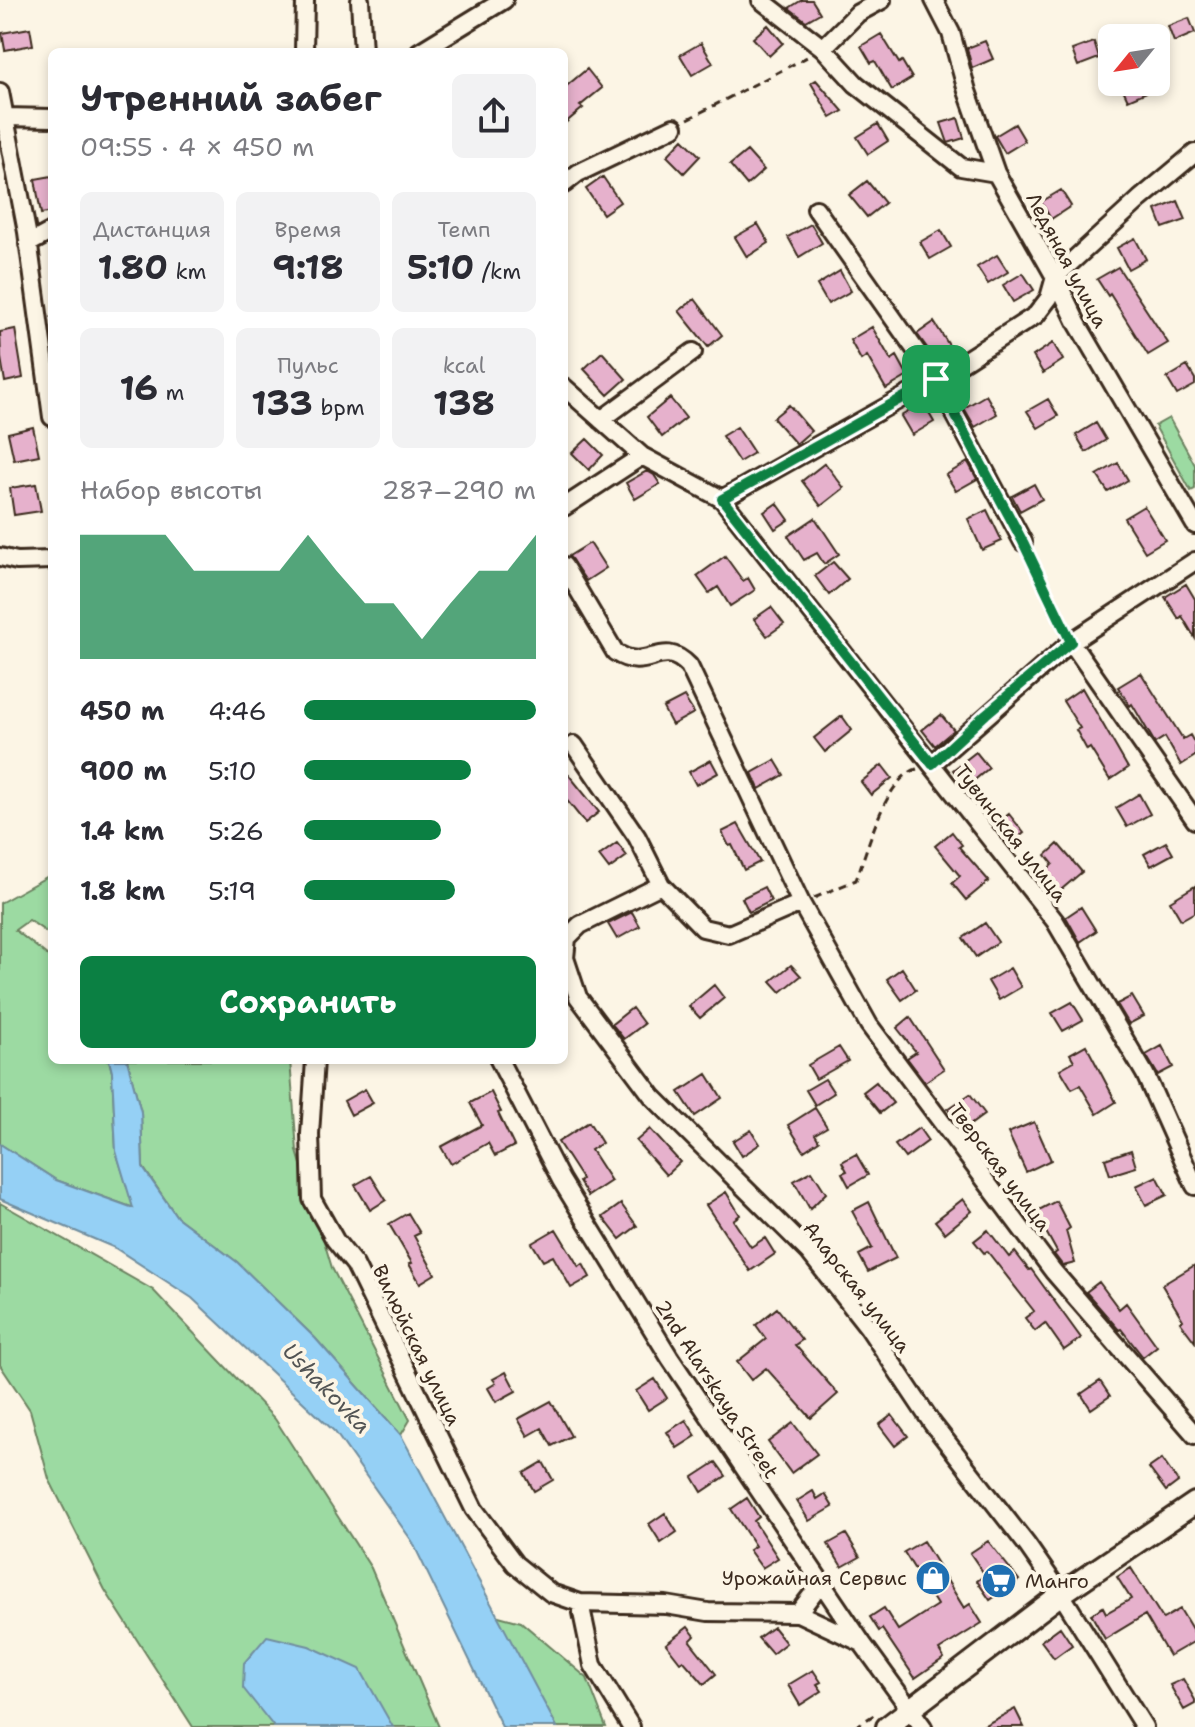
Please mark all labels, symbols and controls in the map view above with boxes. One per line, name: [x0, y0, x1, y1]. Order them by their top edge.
north arrow: [1098, 24, 1170, 96]
map controls: [1098, 24, 1170, 96]
text: Утренний забег: [80, 74, 382, 123]
button: share: [452, 74, 536, 158]
text: 09:55 · 4 × 450 m: [80, 129, 314, 164]
street label: Ледяная улица: [1020, 188, 1114, 333]
text: Дистанция: [93, 215, 211, 244]
text: Время: [274, 215, 342, 244]
text: Темп: [437, 215, 491, 244]
text: 1.80: [97, 244, 168, 290]
text: 9:18: [272, 244, 344, 290]
text: 5:10: [407, 244, 474, 290]
text: km: [168, 257, 207, 286]
text: /km: [474, 257, 521, 286]
pin: [902, 345, 970, 413]
text: Пульс: [277, 351, 339, 380]
text: kcal: [443, 351, 485, 380]
icon: arrive: [914, 357, 958, 401]
text: 16: [120, 365, 158, 411]
text: m: [158, 378, 184, 407]
text: 133: [251, 380, 313, 426]
text: 138: [433, 380, 495, 426]
text: bpm: [313, 393, 365, 422]
text: Набор высоты: [80, 472, 262, 507]
text: 287–290 m: [382, 472, 536, 507]
text: 450 m: [80, 693, 164, 728]
text: 4:46: [208, 693, 267, 728]
text: 900 m: [80, 753, 167, 788]
text: 5:10: [208, 753, 257, 788]
street label: Тувинская улица: [949, 759, 1073, 908]
text: 1.4 km: [80, 813, 164, 848]
text: 5:26: [208, 813, 264, 848]
text: 1.8 km: [80, 873, 165, 908]
text: 5:19: [208, 873, 256, 908]
button: Сохранить: [80, 956, 536, 1048]
street label: Тверская улица: [943, 1098, 1057, 1237]
street label: Аларская улица: [798, 1216, 917, 1358]
street label: Вилюйская улица: [367, 1260, 468, 1430]
street label: 2nd Alarskaya Street: [649, 1295, 785, 1483]
water label: Ushakovka: [276, 1337, 377, 1440]
shop icon: Урожайная Сервис: [914, 1559, 952, 1597]
supermarket icon: Манго: [980, 1562, 1018, 1600]
place label: Урожайная Сервис: [722, 1565, 907, 1591]
place label: Манго: [1025, 1568, 1089, 1594]

